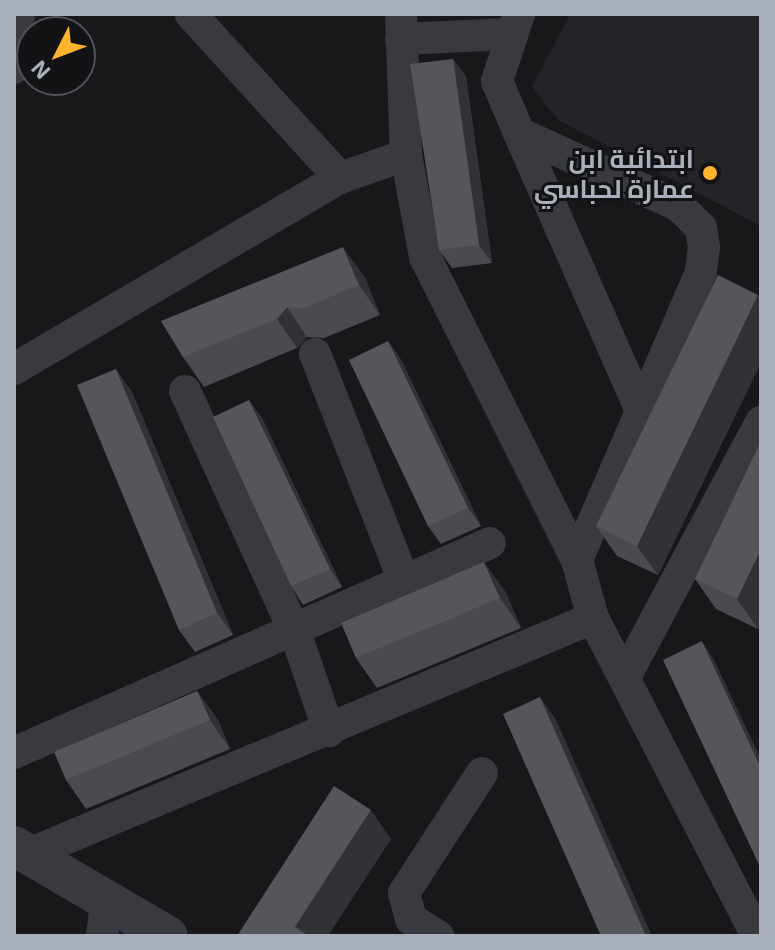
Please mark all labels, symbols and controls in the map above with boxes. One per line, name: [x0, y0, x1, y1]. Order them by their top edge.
north arrow: [16, 16, 96, 96]
text: N: [25, 56, 55, 85]
place label: ابتدائية ابن عمارة لحباسي: [534, 142, 694, 204]
marker: ابتدائية ابن عمارة لحباسي: [701, 164, 719, 182]

